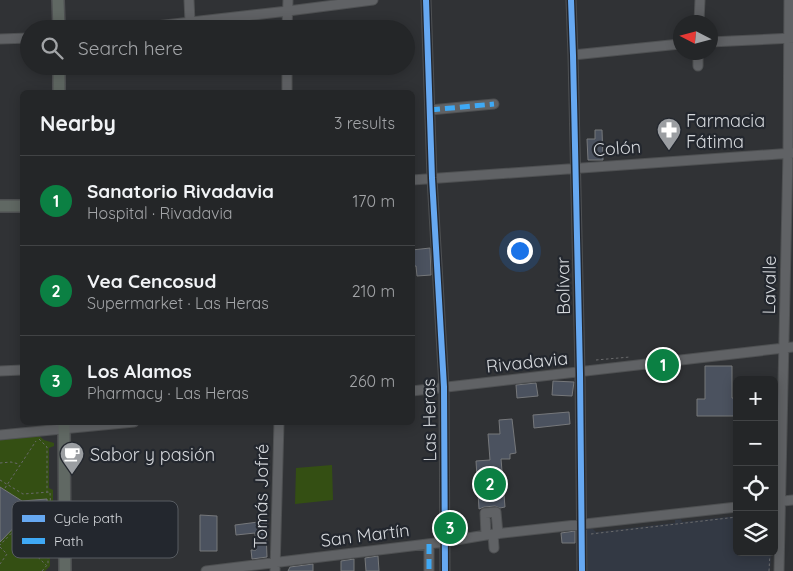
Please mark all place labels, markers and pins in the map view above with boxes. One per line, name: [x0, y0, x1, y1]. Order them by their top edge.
place label: Farmacia Fátima: [686, 109, 765, 153]
pharmacy icon: Farmacia Fátima: [656, 117, 682, 151]
pin: 1: [647, 346, 679, 384]
cafe icon: Sabor y pasión: [59, 441, 85, 475]
place label: Sabor y pasión: [90, 443, 215, 466]
pin: 2: [474, 465, 506, 503]
pin: 3: [434, 509, 466, 547]

